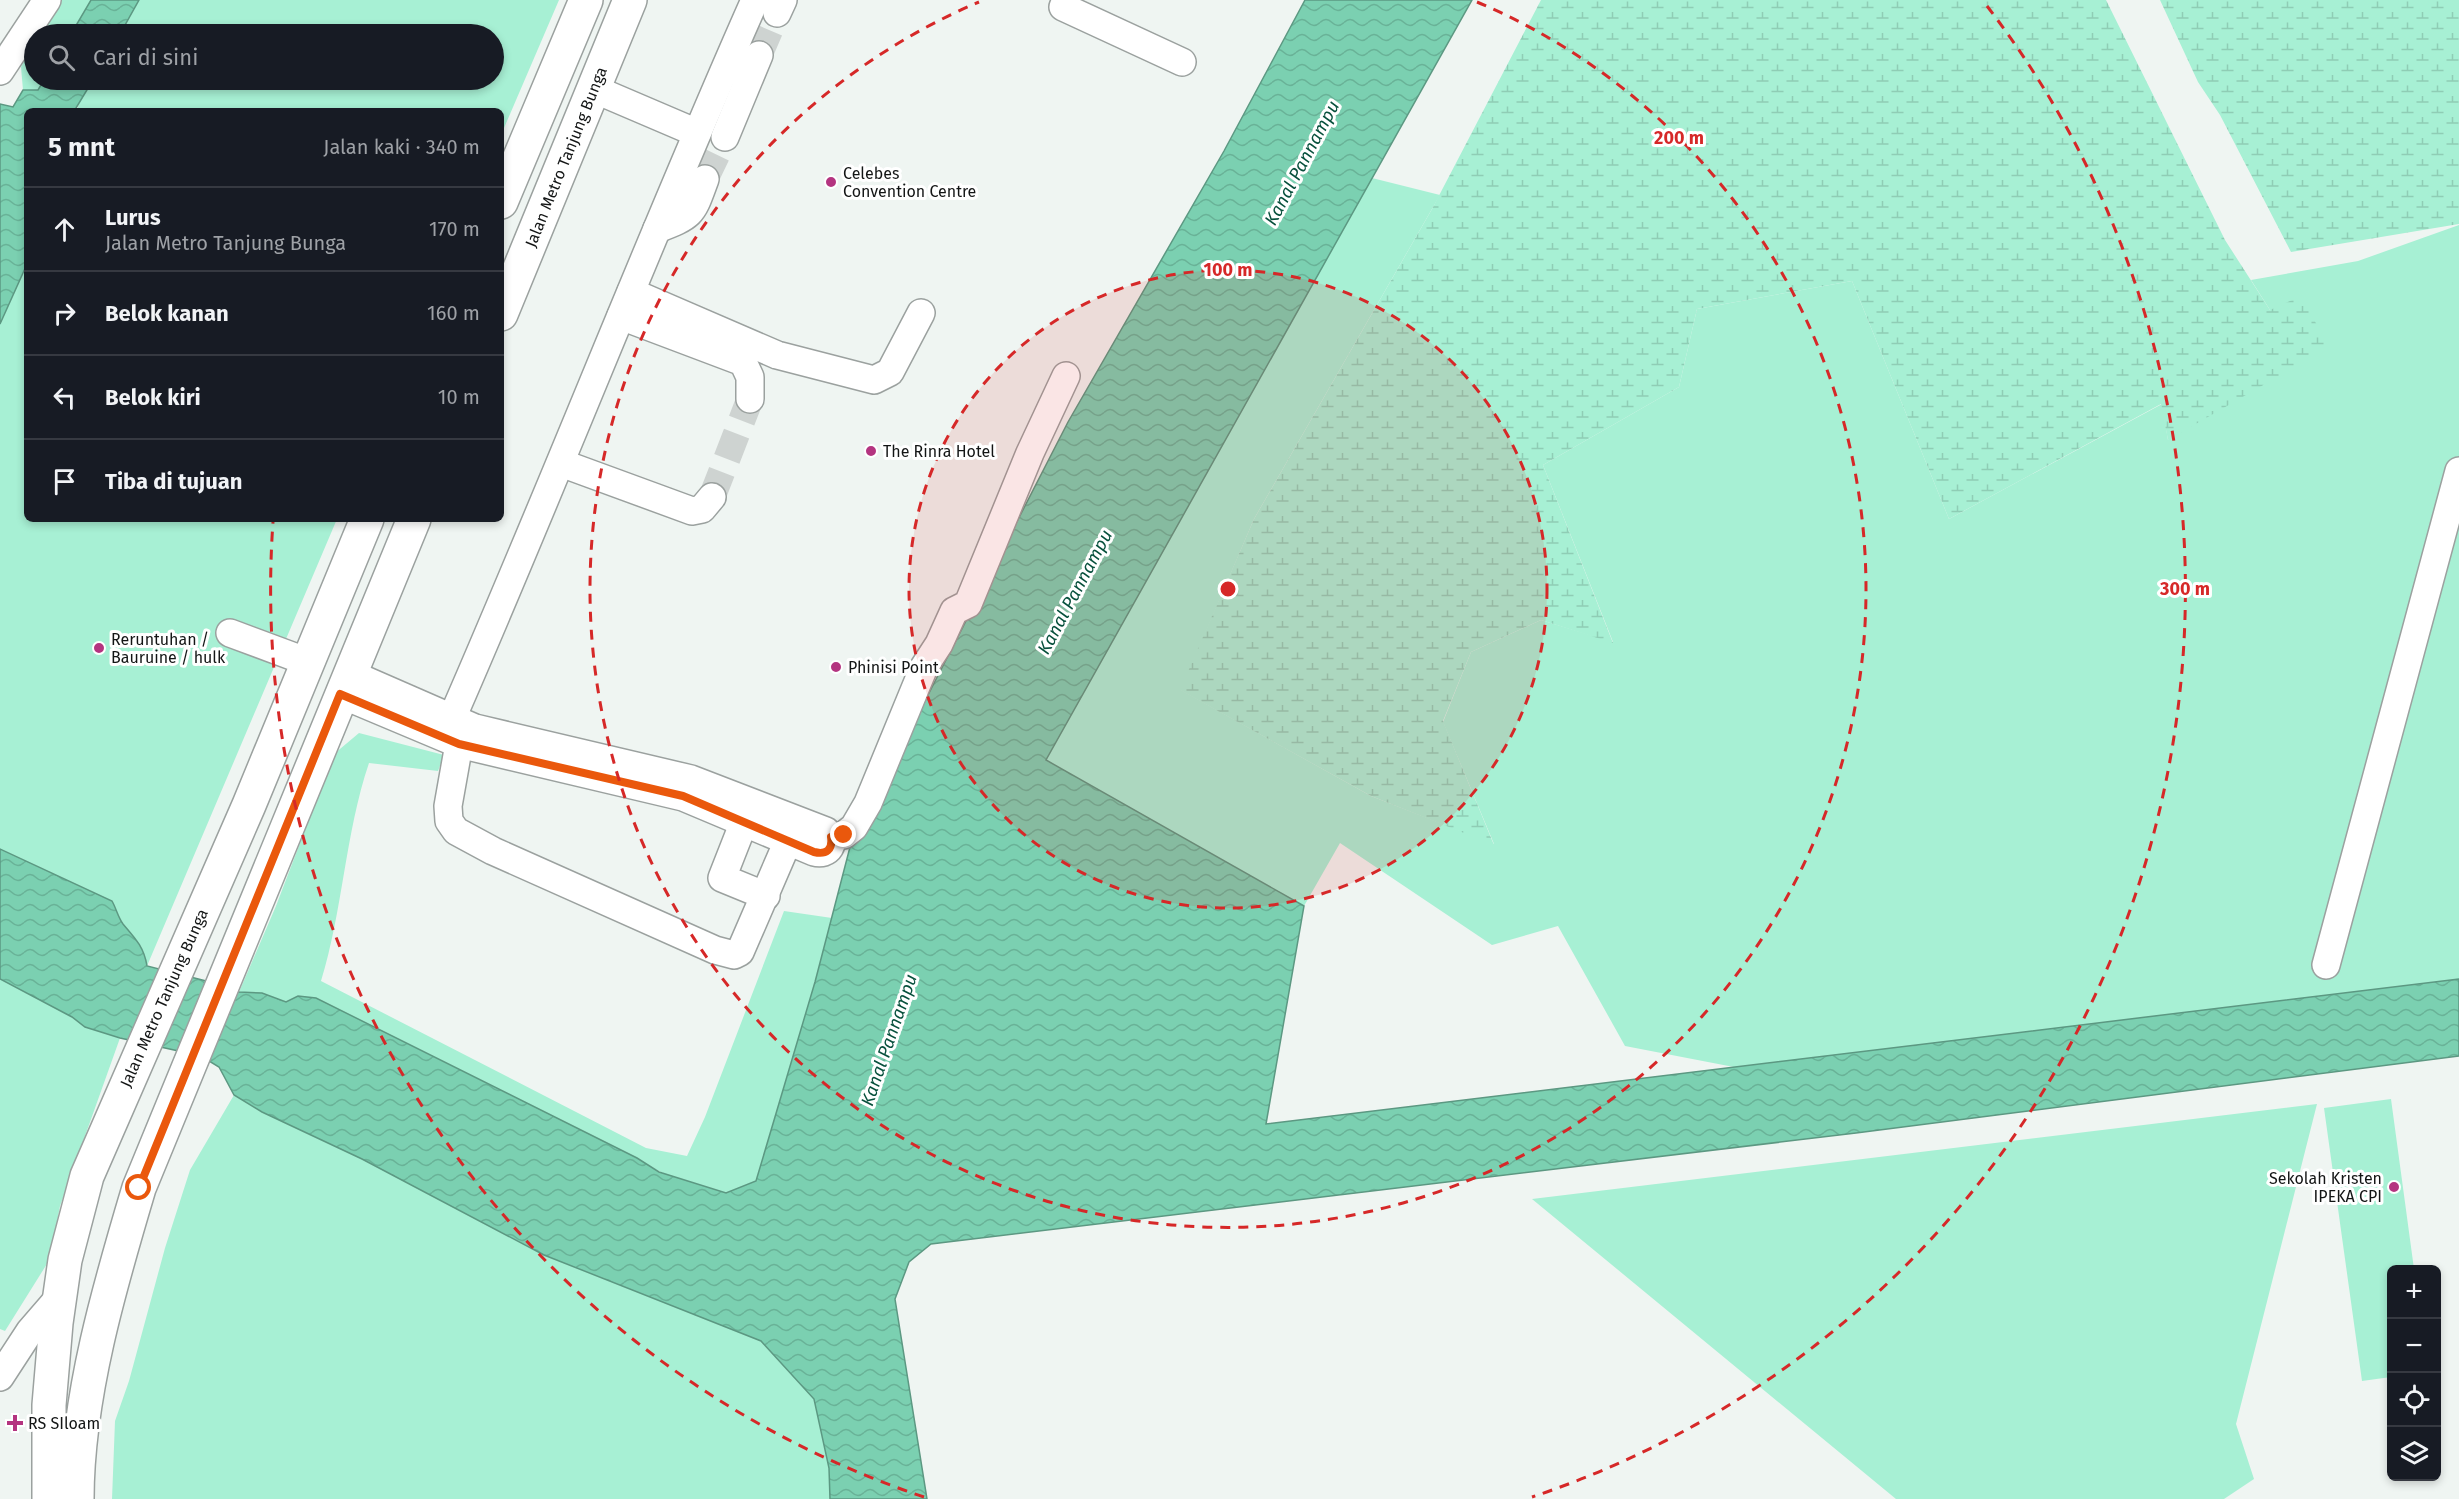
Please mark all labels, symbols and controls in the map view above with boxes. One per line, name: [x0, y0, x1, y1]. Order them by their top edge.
search box: [24, 24, 504, 90]
icon: search: [45, 41, 78, 74]
text: Cari di sini: [93, 44, 198, 71]
street label: Jalan Metro Tanjung Bunga: [521, 64, 611, 250]
water label: Kanal Pannampu: [1260, 97, 1344, 229]
text: 200 m: [1654, 127, 1704, 149]
text: 5 mnt: [48, 132, 115, 163]
text: Jalan kaki · 340 m: [323, 135, 480, 159]
place label: Celebes Convention Centre: [843, 164, 976, 201]
marker: Celebes Convention Centre: [824, 175, 838, 189]
text: Lurus: [105, 204, 161, 231]
icon: ahead: [48, 213, 81, 246]
text: 170 m: [429, 217, 480, 241]
text: Jalan Metro Tanjung Bunga: [105, 231, 346, 255]
text: 100 m: [1204, 259, 1252, 281]
icon: right: [48, 297, 81, 330]
text: Belok kanan: [105, 300, 229, 327]
text: 160 m: [427, 301, 480, 325]
icon: left: [48, 381, 81, 414]
text: Belok kiri: [105, 384, 201, 411]
text: 10 m: [438, 385, 480, 409]
place label: The Rinra Hotel: [883, 442, 995, 461]
marker: The Rinra Hotel: [864, 444, 878, 458]
icon: arrive: [48, 465, 81, 498]
text: Tiba di tujuan: [105, 468, 242, 495]
water label: Kanal Pannampu: [1033, 526, 1117, 658]
text: 300 m: [2159, 578, 2210, 600]
centre of rings: [1218, 579, 1238, 599]
place label: Reruntuhan / Bauruine / hulk: [111, 630, 226, 667]
marker: Reruntuhan / Bauruine / hulk: [92, 641, 106, 655]
place label: Phinisi Point: [848, 658, 939, 677]
marker: Phinisi Point: [829, 660, 843, 674]
route end: [830, 821, 856, 847]
street label: Jalan Metro Tanjung Bunga: [116, 906, 212, 1090]
water label: Kanal Pannampu: [856, 971, 922, 1109]
place label: Sekolah Kristen IPEKA CPI: [2269, 1169, 2382, 1206]
route start: [125, 1174, 151, 1200]
marker: Sekolah Kristen IPEKA CPI: [2387, 1180, 2401, 1194]
map controls: [2387, 1265, 2441, 1481]
button: +: [2387, 1265, 2441, 1319]
button: −: [2387, 1319, 2441, 1373]
button: locate: [2387, 1373, 2441, 1427]
marker: RS SIloam: [6, 1414, 24, 1432]
place label: RS SIloam: [28, 1414, 100, 1433]
button: layers: [2387, 1427, 2441, 1481]

